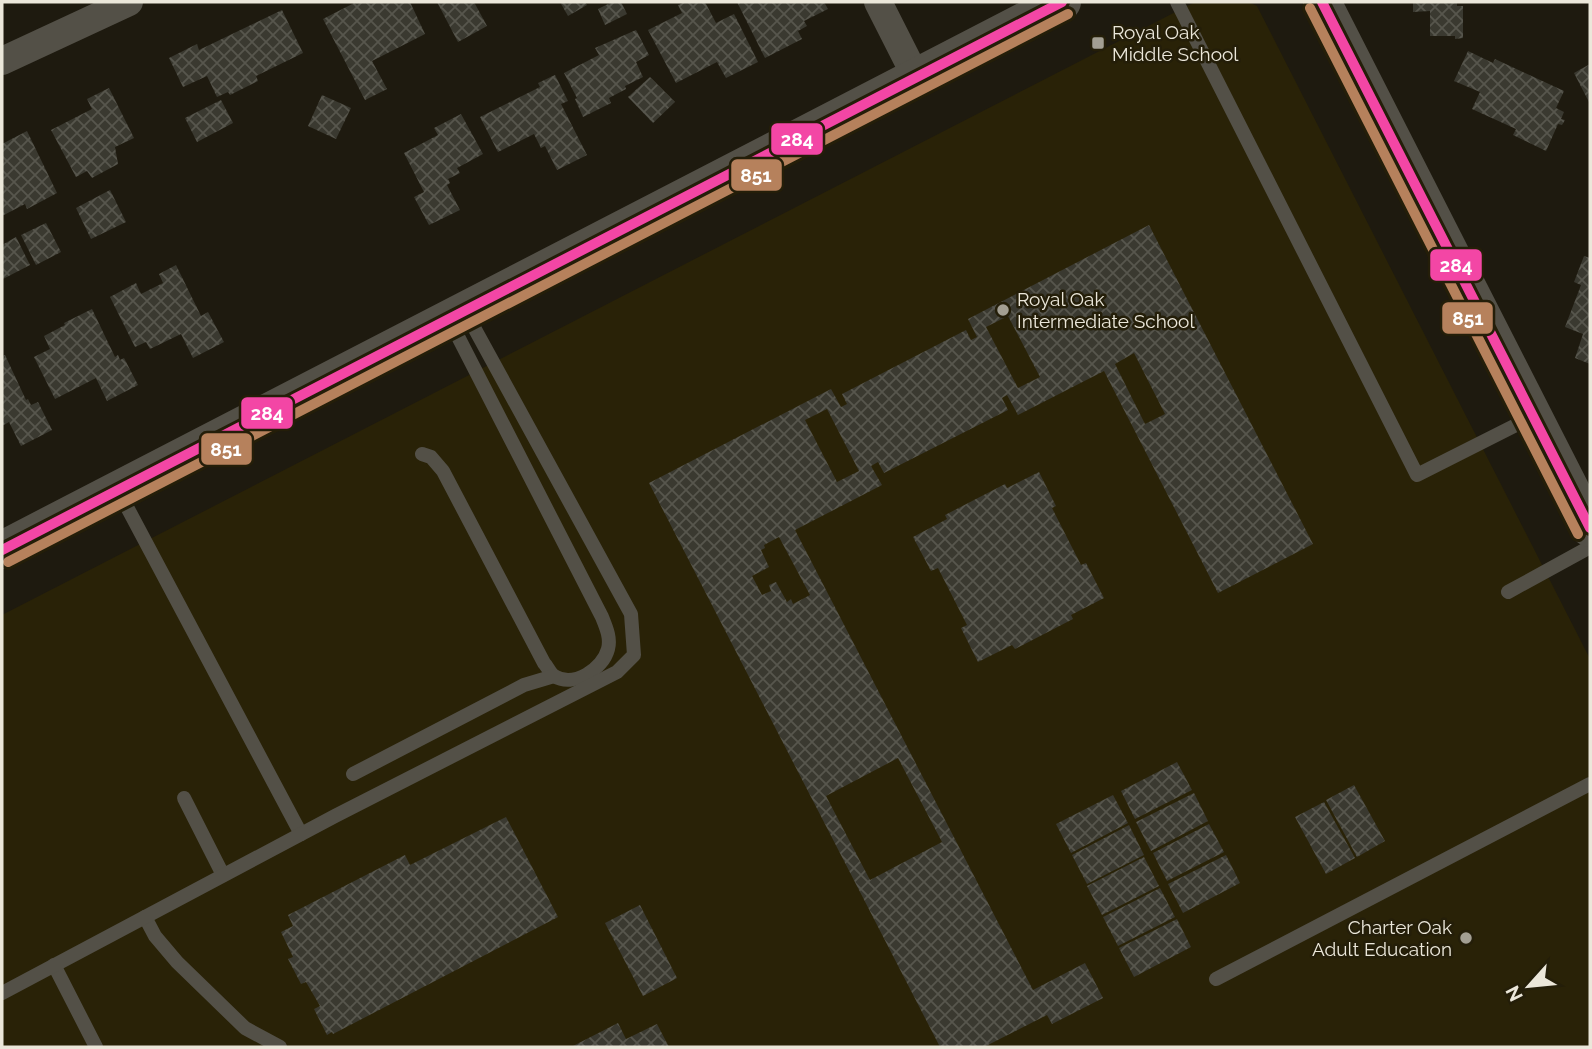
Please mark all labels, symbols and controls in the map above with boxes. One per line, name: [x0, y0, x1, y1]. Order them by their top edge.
place label: Royal Oak Middle School: [1112, 21, 1239, 65]
marker: Royal Oak Middle School: [1090, 35, 1106, 51]
line badge: 284: [770, 122, 824, 156]
text: 284: [780, 128, 814, 150]
line badge: 851: [730, 158, 783, 192]
text: 851: [740, 164, 772, 186]
line badge: 284: [1429, 248, 1483, 282]
text: 284: [1439, 254, 1473, 276]
place label: Royal Oak Intermediate School: [1017, 288, 1195, 332]
line badge: 851: [1441, 301, 1494, 335]
marker: Royal Oak Intermediate School: [995, 302, 1011, 318]
text: 851: [1452, 307, 1484, 329]
line badge: 284: [240, 396, 294, 430]
text: 284: [250, 402, 284, 424]
line badge: 851: [200, 432, 253, 466]
text: 851: [210, 438, 242, 460]
place label: Charter Oak Adult Education: [1312, 916, 1452, 960]
marker: Charter Oak Adult Education: [1458, 930, 1474, 946]
north arrow: [1494, 951, 1564, 1021]
text: N: [1501, 982, 1527, 1005]

